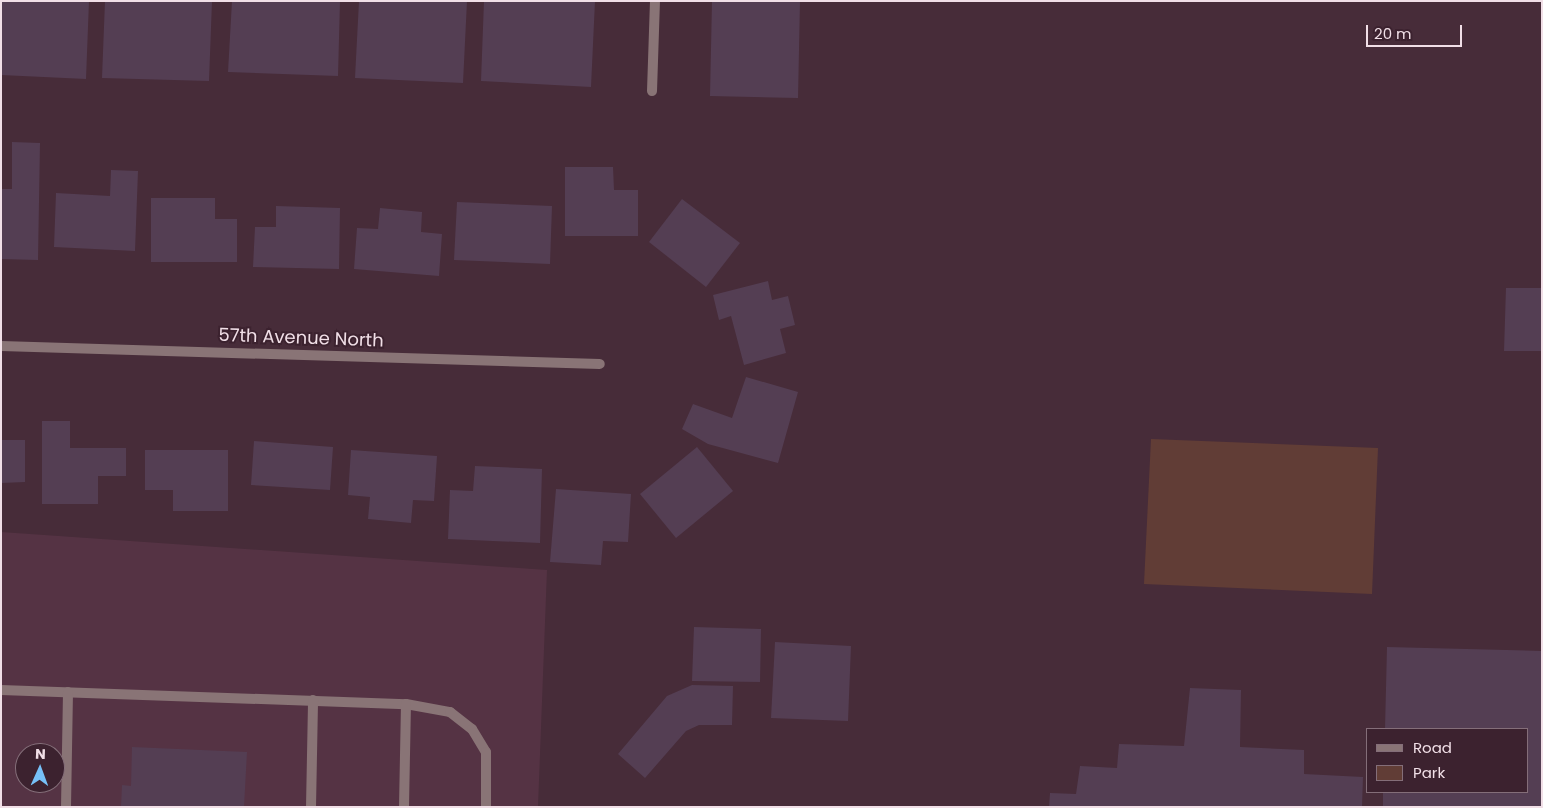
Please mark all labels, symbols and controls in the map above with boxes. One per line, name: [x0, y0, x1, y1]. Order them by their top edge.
scale bar: [1368, 15, 1464, 47]
text: 20 m: [1374, 23, 1412, 44]
street label: 57th Avenue North: [218, 324, 384, 352]
legend: [1366, 728, 1528, 793]
text: Road: [1413, 737, 1452, 758]
north arrow: [15, 743, 65, 793]
text: N: [35, 744, 46, 764]
text: Park: [1413, 762, 1445, 783]

